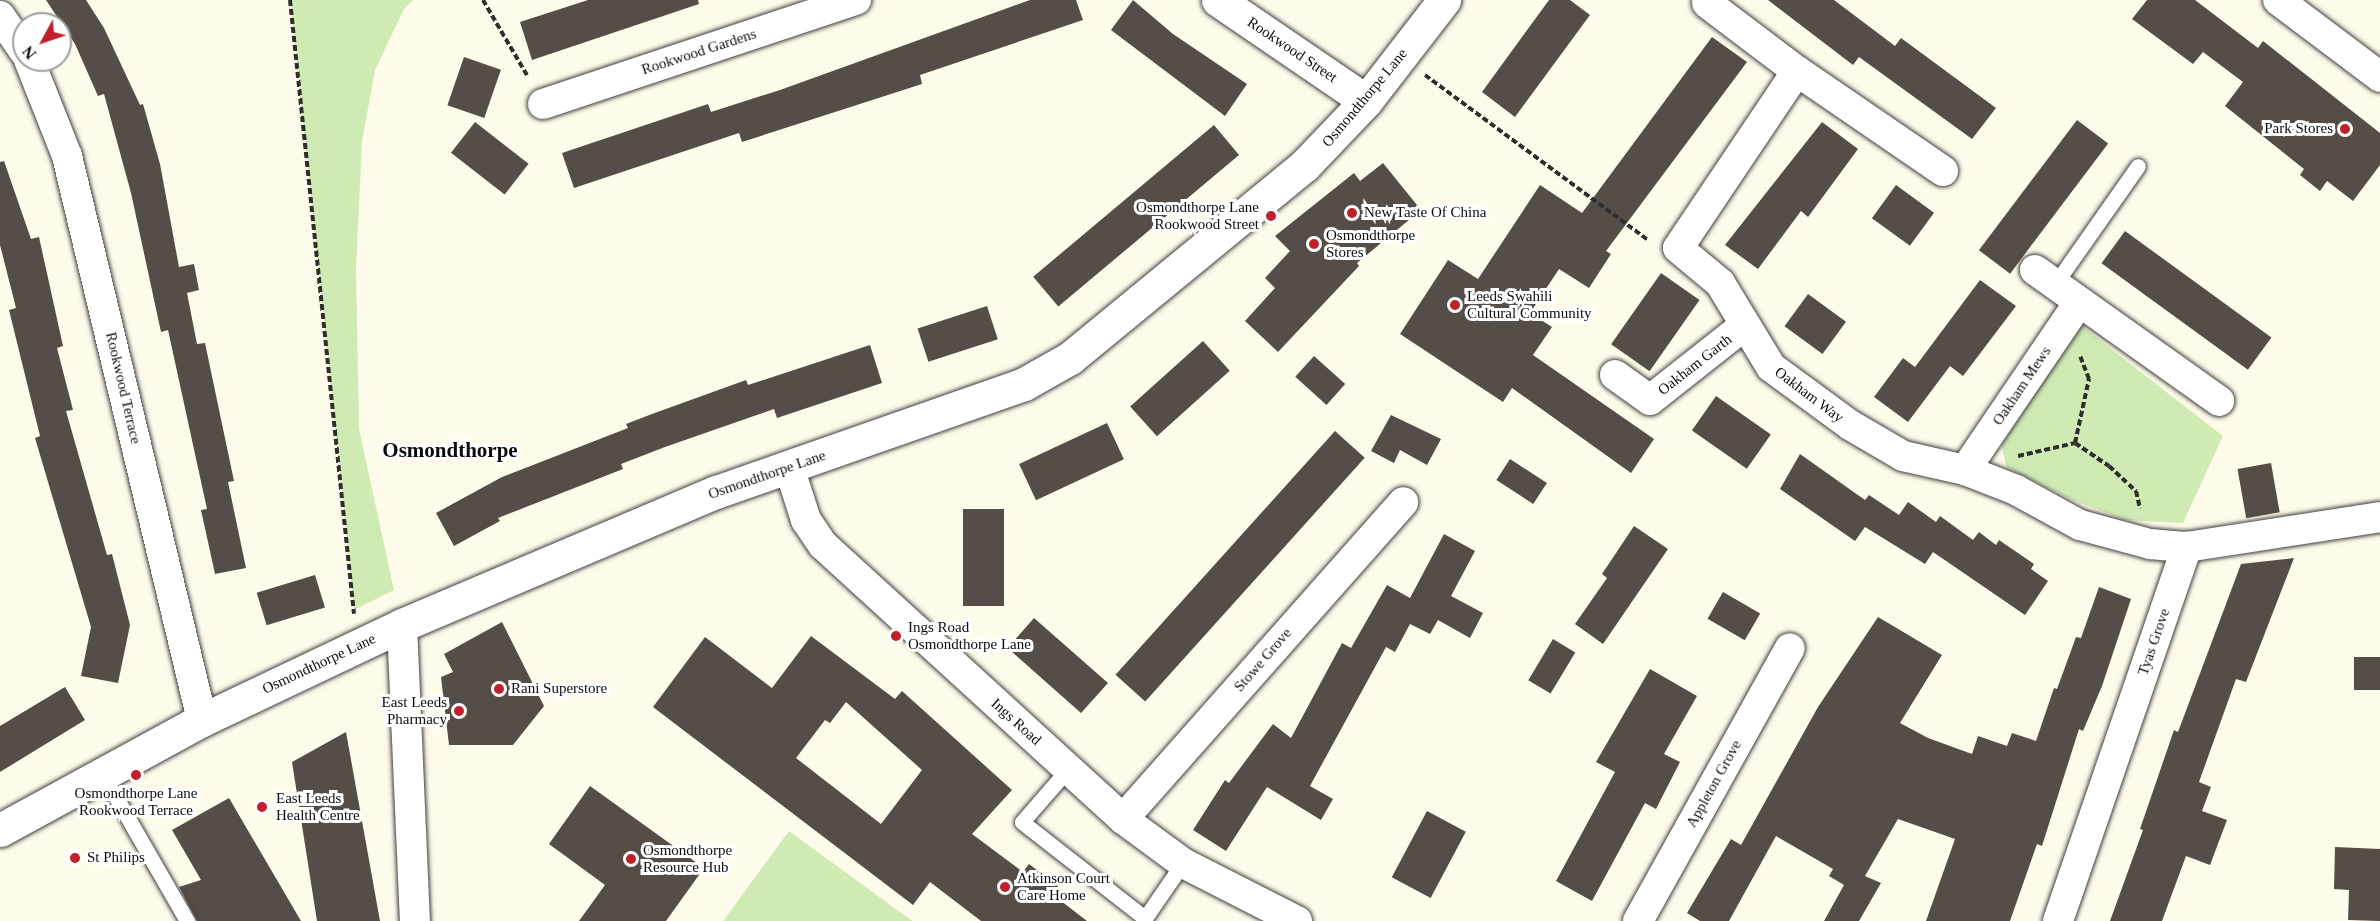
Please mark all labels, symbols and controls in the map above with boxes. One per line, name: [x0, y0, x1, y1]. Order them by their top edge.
north arrow: [12, 12, 72, 72]
street label: Rookwood Street: [1244, 13, 1340, 87]
street label: Rookwood Gardens: [639, 25, 759, 79]
text: N: [19, 43, 40, 62]
street label: Osmondthorpe Lane: [1319, 45, 1411, 151]
place label: Park Stores: [2264, 120, 2333, 138]
marker: Park Stores: [2338, 122, 2352, 136]
place label: Osmondthorpe Lane Rookwood Street: [1136, 198, 1259, 233]
place label: New Taste Of China: [1364, 204, 1487, 222]
marker: New Taste Of China: [1345, 206, 1359, 220]
marker: Osmondthorpe Lane Rookwood Street: [1264, 209, 1278, 223]
place label: Osmondthorpe Stores: [1326, 226, 1415, 261]
marker: Osmondthorpe Stores: [1307, 237, 1321, 251]
place label: Leeds Swahili Cultural Community: [1467, 287, 1592, 322]
marker: Leeds Swahili Cultural Community: [1448, 298, 1462, 312]
street label: Rookwood Terrace: [101, 330, 145, 446]
street label: Oakham Garth: [1655, 331, 1735, 399]
street label: Oakham Mews: [1989, 343, 2055, 429]
street label: Oakham Way: [1771, 363, 1847, 427]
district label: Osmondthorpe: [382, 437, 518, 463]
street label: Osmondthorpe Lane: [706, 446, 828, 504]
street label: Tyas Grove: [2134, 606, 2174, 678]
place label: Ings Road Osmondthorpe Lane: [908, 618, 1031, 653]
street label: Stowe Grove: [1230, 624, 1296, 696]
marker: Ings Road Osmondthorpe Lane: [889, 629, 903, 643]
street label: Osmondthorpe Lane: [260, 630, 378, 698]
place label: Rani Superstore: [511, 680, 607, 698]
marker: Rani Superstore: [492, 682, 506, 696]
place label: East Leeds Pharmacy: [382, 693, 447, 728]
street label: Ings Road: [987, 695, 1045, 749]
marker: East Leeds Pharmacy: [452, 704, 466, 718]
street label: Appleton Grove: [1683, 737, 1745, 831]
marker: Osmondthorpe Lane Rookwood Terrace: [129, 768, 143, 782]
place label: Osmondthorpe Lane Rookwood Terrace: [75, 784, 197, 819]
place label: East Leeds Health Centre: [276, 789, 360, 824]
marker: East Leeds Health Centre: [253, 798, 271, 816]
place label: Osmondthorpe Resource Hub: [643, 841, 732, 876]
place label: St Philips: [87, 849, 145, 867]
marker: St Philips: [68, 851, 82, 865]
marker: Osmondthorpe Resource Hub: [624, 852, 638, 866]
place label: Atkinson Court Care Home: [1017, 869, 1110, 904]
marker: Atkinson Court Care Home: [998, 880, 1012, 894]

